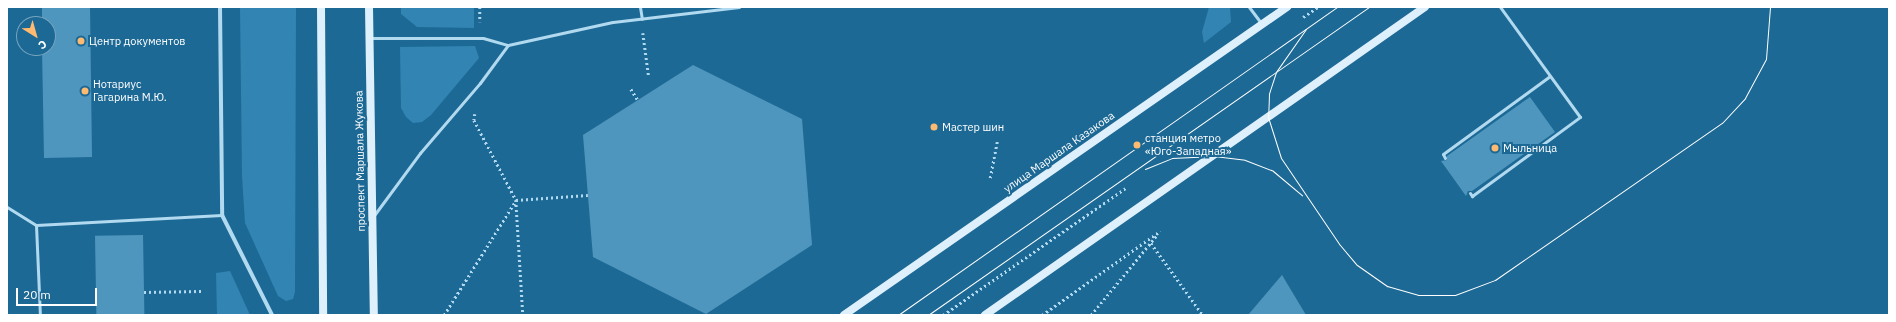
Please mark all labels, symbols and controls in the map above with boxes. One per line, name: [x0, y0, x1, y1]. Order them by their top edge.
north arrow: [16, 16, 56, 56]
place label: Центр документов: [89, 34, 185, 48]
marker: Центр документов: [76, 36, 86, 46]
text: С: [36, 37, 50, 53]
place label: Нотариус Гагарина М.Ю.: [93, 78, 167, 104]
marker: Нотариус Гагарина М.Ю.: [80, 86, 90, 96]
street label: проспект Маршала Жукова: [352, 90, 368, 232]
street label: улица Маршала Казакова: [1001, 109, 1117, 195]
place label: Мастер шин: [942, 120, 1004, 134]
marker: Мастер шин: [929, 122, 939, 132]
place label: станция метро «Юго-Западная»: [1145, 132, 1231, 158]
marker: станция метро «Юго-Западная»: [1132, 140, 1142, 150]
place label: Мыльница: [1503, 141, 1557, 155]
marker: Мыльница: [1490, 143, 1500, 153]
scale bar: [18, 280, 99, 306]
text: 20 m: [23, 287, 51, 302]

